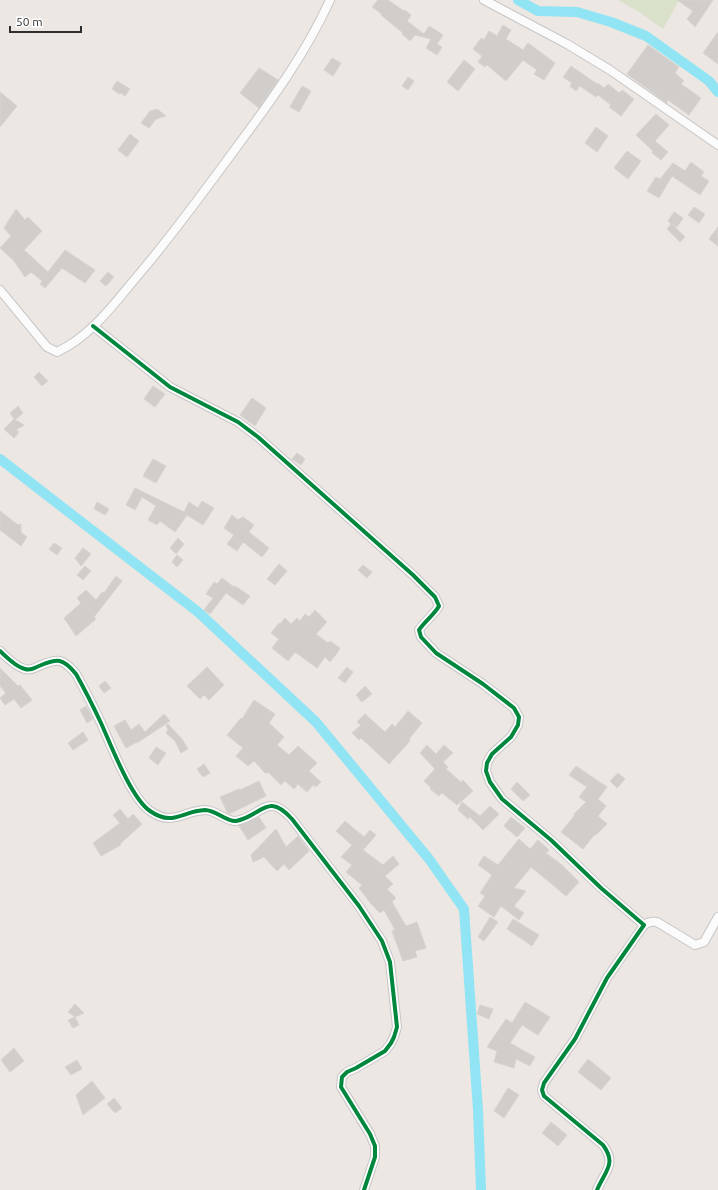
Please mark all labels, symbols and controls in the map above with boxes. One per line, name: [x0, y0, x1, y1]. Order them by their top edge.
scale bar: [10, 8, 81, 34]
text: 50 m: [16, 15, 43, 28]

